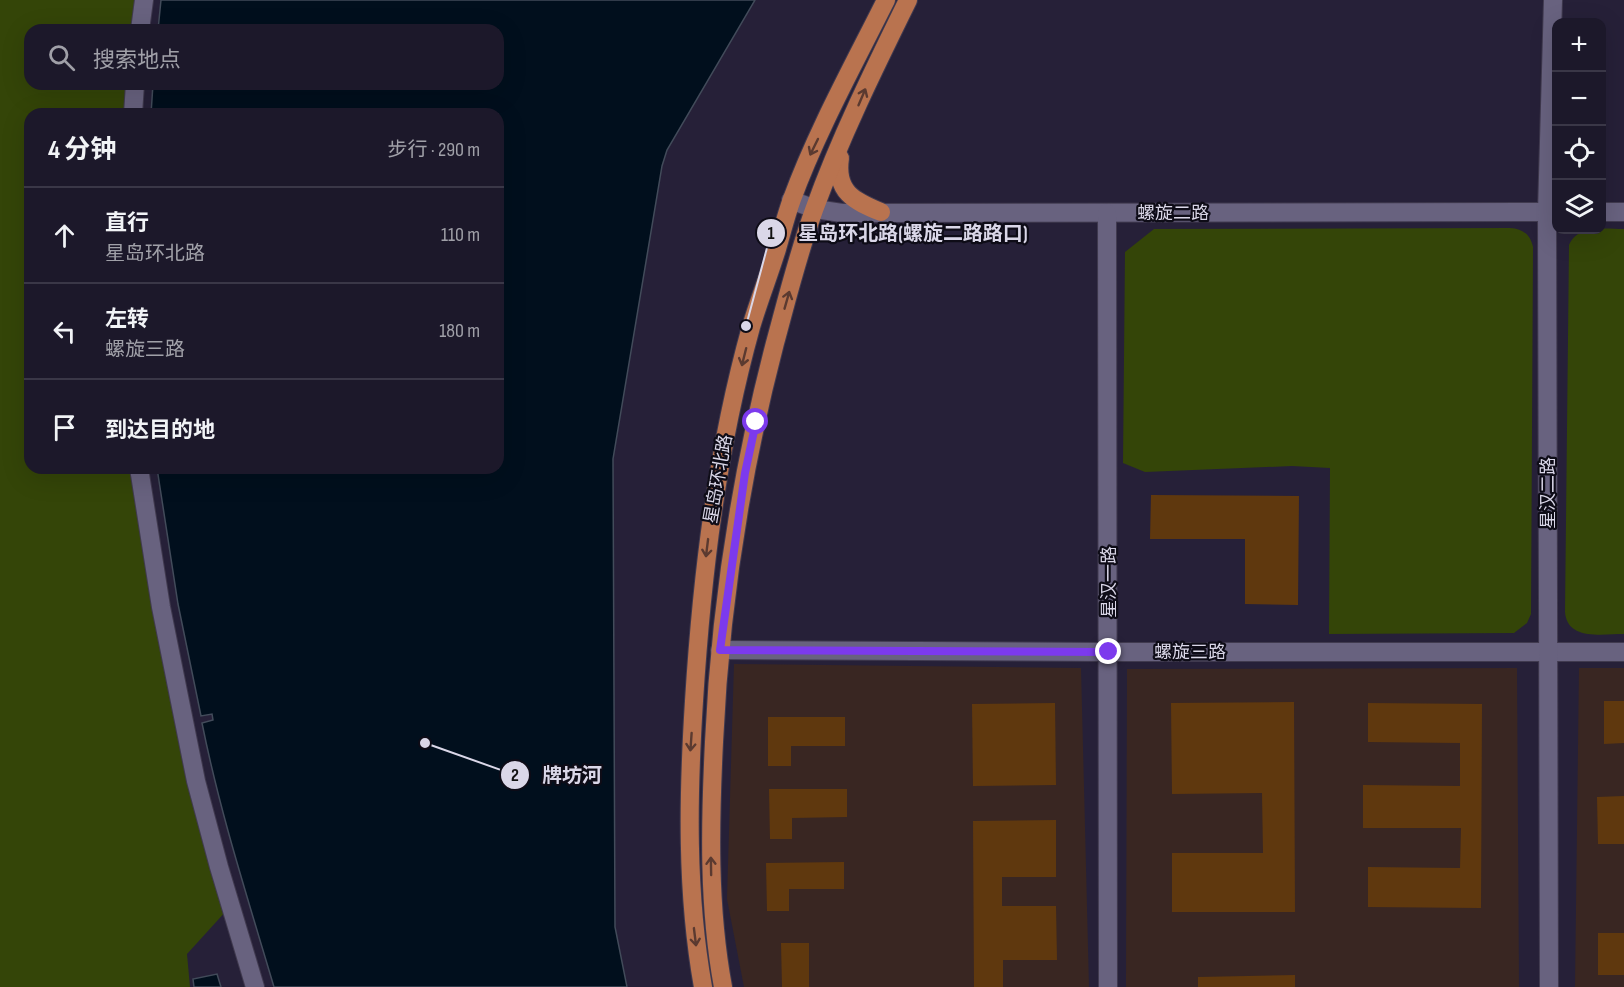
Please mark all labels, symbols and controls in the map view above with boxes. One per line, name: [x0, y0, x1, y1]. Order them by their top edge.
map controls: [1552, 18, 1606, 234]
button: +: [1552, 18, 1606, 72]
search box: [24, 24, 504, 90]
icon: search: [45, 41, 78, 74]
text: 搜索地点: [93, 47, 181, 74]
button: −: [1552, 72, 1606, 126]
one-way arrow: [857, 88, 868, 106]
button: locate: [1552, 126, 1606, 180]
text: 4 分钟: [48, 135, 116, 166]
text: 步行 · 290 m: [388, 138, 480, 162]
one-way arrow: [808, 138, 820, 156]
button: layers: [1552, 180, 1606, 234]
street label: 螺旋二路: [1137, 203, 1209, 224]
text: 直行: [105, 210, 149, 237]
callout: 星岛环北路(螺旋二路路口): [756, 214, 1039, 252]
icon: ahead: [48, 219, 81, 252]
text: 星岛环北路(螺旋二路路口): [798, 222, 1028, 246]
text: 110 m: [441, 223, 480, 247]
text: 1: [767, 223, 775, 244]
text: 星岛环北路: [105, 242, 205, 266]
one-way arrow: [781, 291, 793, 310]
text: 左转: [105, 306, 149, 333]
icon: left: [48, 315, 81, 348]
text: 180 m: [439, 319, 480, 343]
text: 螺旋三路: [105, 338, 185, 362]
one-way arrow: [737, 347, 749, 366]
route start: [742, 408, 768, 434]
icon: arrive: [48, 411, 81, 444]
text: 到达目的地: [105, 417, 215, 444]
street label: 星岛环北路: [700, 433, 737, 525]
street label: 星汉二路: [1538, 457, 1559, 529]
one-way arrow: [701, 537, 712, 557]
street label: 星汉一路: [1099, 546, 1120, 618]
route end: [1095, 638, 1121, 664]
street label: 螺旋三路: [1154, 642, 1226, 663]
one-way arrow: [686, 732, 697, 752]
callout: 牌坊河: [500, 756, 614, 794]
text: 牌坊河: [542, 764, 602, 788]
text: 2: [511, 765, 519, 786]
one-way arrow: [705, 857, 717, 877]
one-way arrow: [690, 927, 701, 946]

